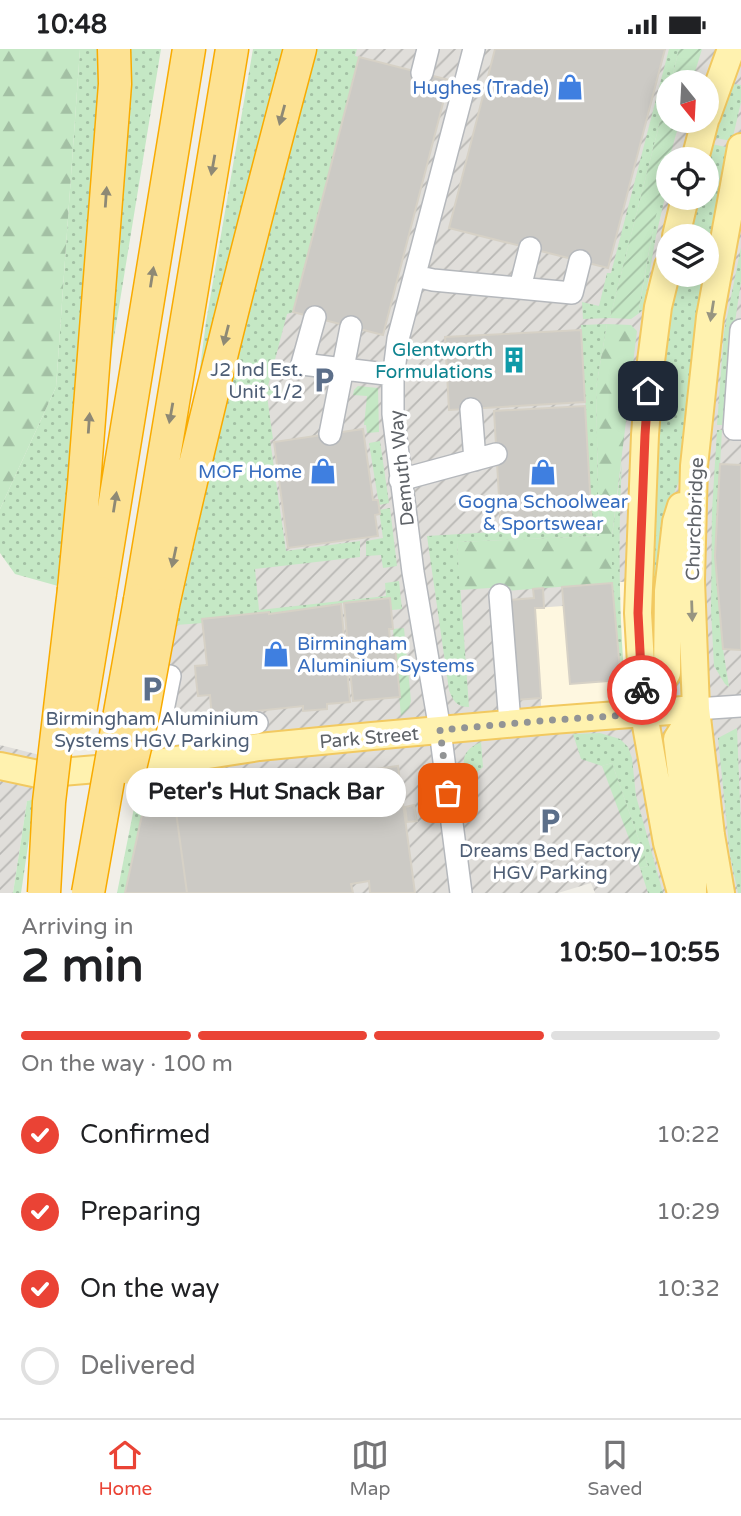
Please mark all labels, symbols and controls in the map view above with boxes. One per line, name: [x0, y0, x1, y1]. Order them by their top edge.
text: 10:48: [35, 9, 107, 40]
north arrow: [656, 70, 719, 133]
map controls: [656, 70, 719, 287]
shop icon: Hughes (Trade): [555, 72, 585, 102]
place label: Hughes (Trade): [412, 77, 549, 99]
one-way arrow: [276, 104, 287, 126]
button: locate: [656, 147, 719, 210]
one-way arrow: [207, 154, 218, 176]
one-way arrow: [101, 185, 112, 207]
button: layers: [656, 224, 719, 287]
one-way arrow: [147, 266, 158, 288]
one-way arrow: [706, 300, 717, 322]
one-way arrow: [220, 324, 231, 346]
place label: Glentworth Formulations: [375, 339, 493, 383]
building icon: Glentworth Formulations: [499, 345, 529, 375]
place label: J2 Ind Est. Unit 1/2: [210, 359, 303, 403]
pin: [618, 361, 678, 421]
parking icon: J2 Ind Est. Unit 1/2: [309, 365, 339, 395]
icon: home: [629, 372, 667, 410]
one-way arrow: [165, 402, 176, 424]
street label: Demuth Way: [385, 409, 419, 527]
one-way arrow: [84, 412, 95, 434]
shop icon: MOF Home: [308, 456, 338, 486]
shop icon: Gogna Schoolwear & Sportswear: [528, 457, 558, 487]
street label: Churchbridge: [682, 457, 708, 581]
place label: MOF Home: [198, 461, 302, 483]
one-way arrow: [110, 491, 121, 513]
place label: Gogna Schoolwear & Sportswear: [458, 491, 629, 535]
one-way arrow: [168, 546, 179, 568]
one-way arrow: [687, 600, 698, 622]
place label: Birmingham Aluminium Systems: [297, 633, 475, 677]
shop icon: Birmingham Aluminium Systems: [261, 639, 291, 669]
courier: [607, 655, 677, 725]
icon: bike: [623, 671, 661, 709]
parking icon: Birmingham Aluminium Systems HGV Parking: [137, 674, 167, 704]
place label: Birmingham Aluminium Systems HGV Parking: [45, 708, 259, 752]
street label: Park Street: [318, 723, 420, 753]
pin: [418, 763, 478, 823]
callout: Peter's Hut Snack Bar: [126, 769, 406, 817]
icon: bag: [429, 774, 467, 812]
text: Peter's Hut Snack Bar: [148, 778, 384, 806]
parking icon: Dreams Bed Factory HGV Parking: [535, 806, 565, 836]
place label: Dreams Bed Factory HGV Parking: [459, 840, 641, 884]
text: Arriving in: [21, 913, 134, 941]
text: 10:50–10:55: [558, 937, 720, 968]
text: 2 min: [21, 939, 144, 994]
text: On the way · 100 m: [21, 1050, 233, 1078]
icon: check: [21, 1116, 59, 1154]
text: Confirmed: [80, 1119, 210, 1150]
text: 10:22: [656, 1121, 720, 1149]
icon: check: [21, 1193, 59, 1231]
text: Preparing: [80, 1196, 201, 1227]
text: 10:29: [656, 1198, 720, 1226]
icon: check: [21, 1270, 59, 1308]
text: On the way: [80, 1273, 220, 1304]
text: 10:32: [656, 1275, 720, 1303]
text: Delivered: [80, 1350, 196, 1381]
tab: Home: [99, 1436, 152, 1500]
tab: Map: [349, 1436, 390, 1500]
tab: Saved: [588, 1436, 642, 1500]

